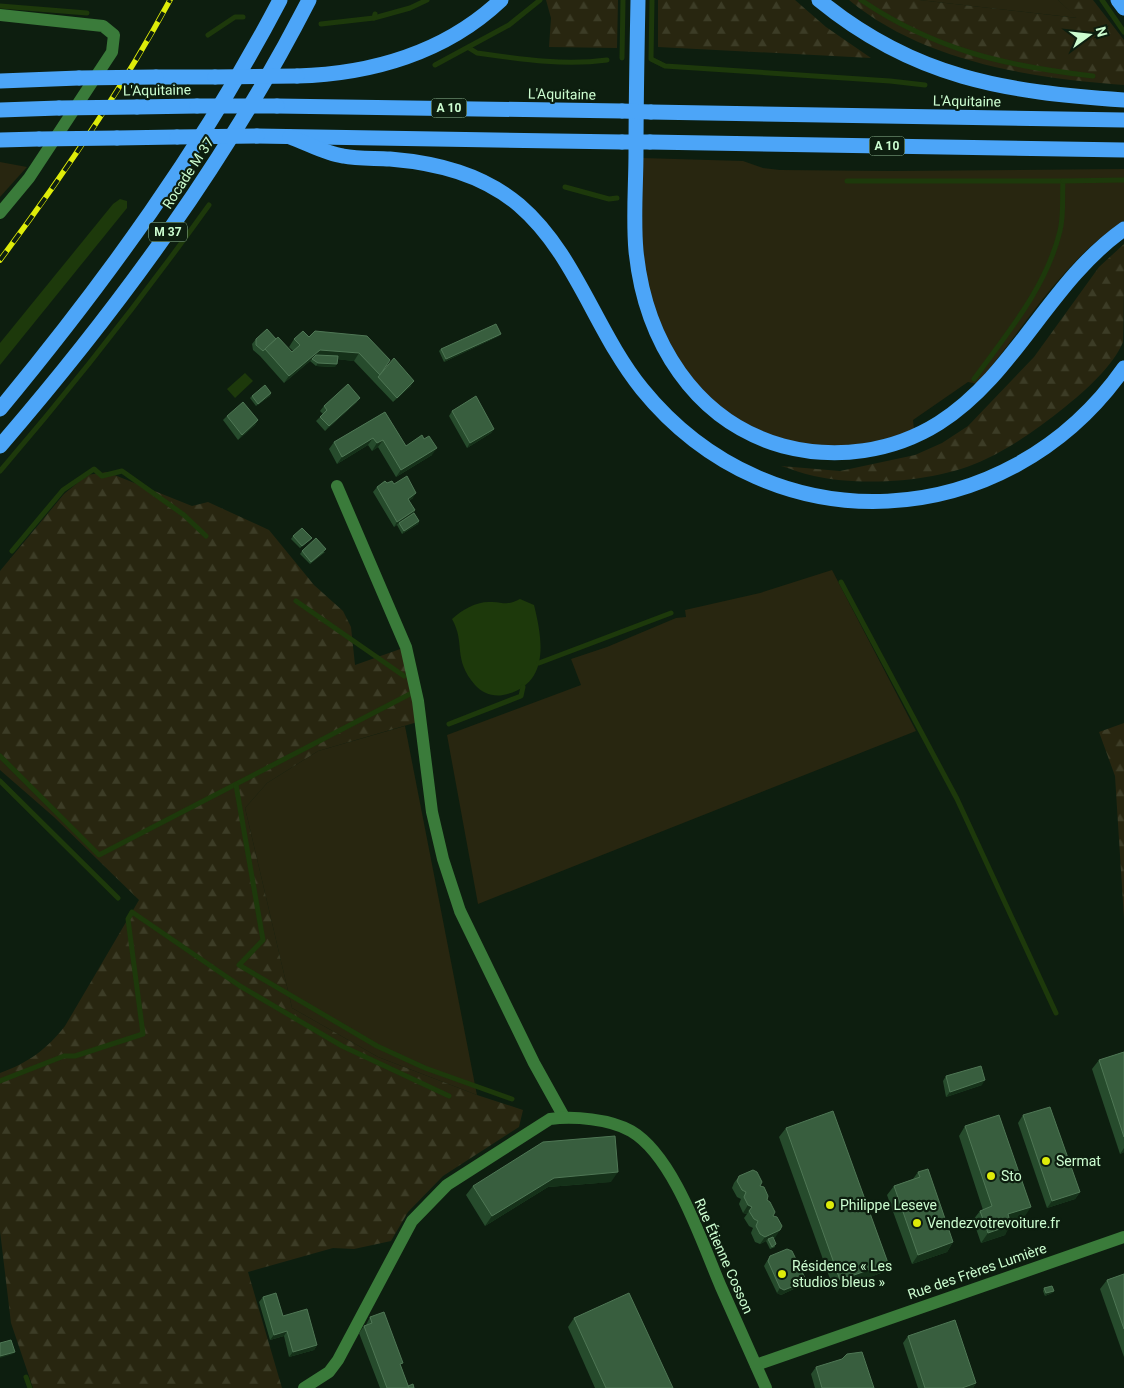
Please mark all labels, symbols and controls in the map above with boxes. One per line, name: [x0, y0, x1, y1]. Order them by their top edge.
north arrow: [1064, 10, 1114, 60]
text: N: [1093, 25, 1111, 38]
street label: L'Aquitaine: [123, 81, 191, 99]
street label: L'Aquitaine: [528, 85, 596, 103]
street label: L'Aquitaine: [933, 92, 1001, 110]
road number: A 10: [432, 99, 466, 118]
street label: Rocade M 37: [159, 134, 217, 212]
road number: A 10: [870, 136, 904, 156]
road number: M 37: [149, 222, 187, 242]
place label: Sermat: [1056, 1153, 1101, 1169]
marker: Sermat: [1040, 1155, 1052, 1167]
place label: Sto: [1001, 1168, 1022, 1184]
marker: Sto: [985, 1170, 997, 1182]
street label: Rue Étienne Cosson: [691, 1196, 757, 1316]
place label: Philippe Leseve: [840, 1197, 937, 1213]
marker: Philippe Leseve: [824, 1199, 836, 1211]
place label: Vendezvotrevoiture.fr: [927, 1215, 1060, 1231]
marker: Vendezvotrevoiture.fr: [911, 1217, 923, 1229]
street label: Rue des Frères Lumière: [906, 1240, 1048, 1302]
place label: Résidence « Les studios bleus »: [792, 1258, 892, 1290]
marker: Résidence « Les studios bleus »: [776, 1268, 788, 1280]

